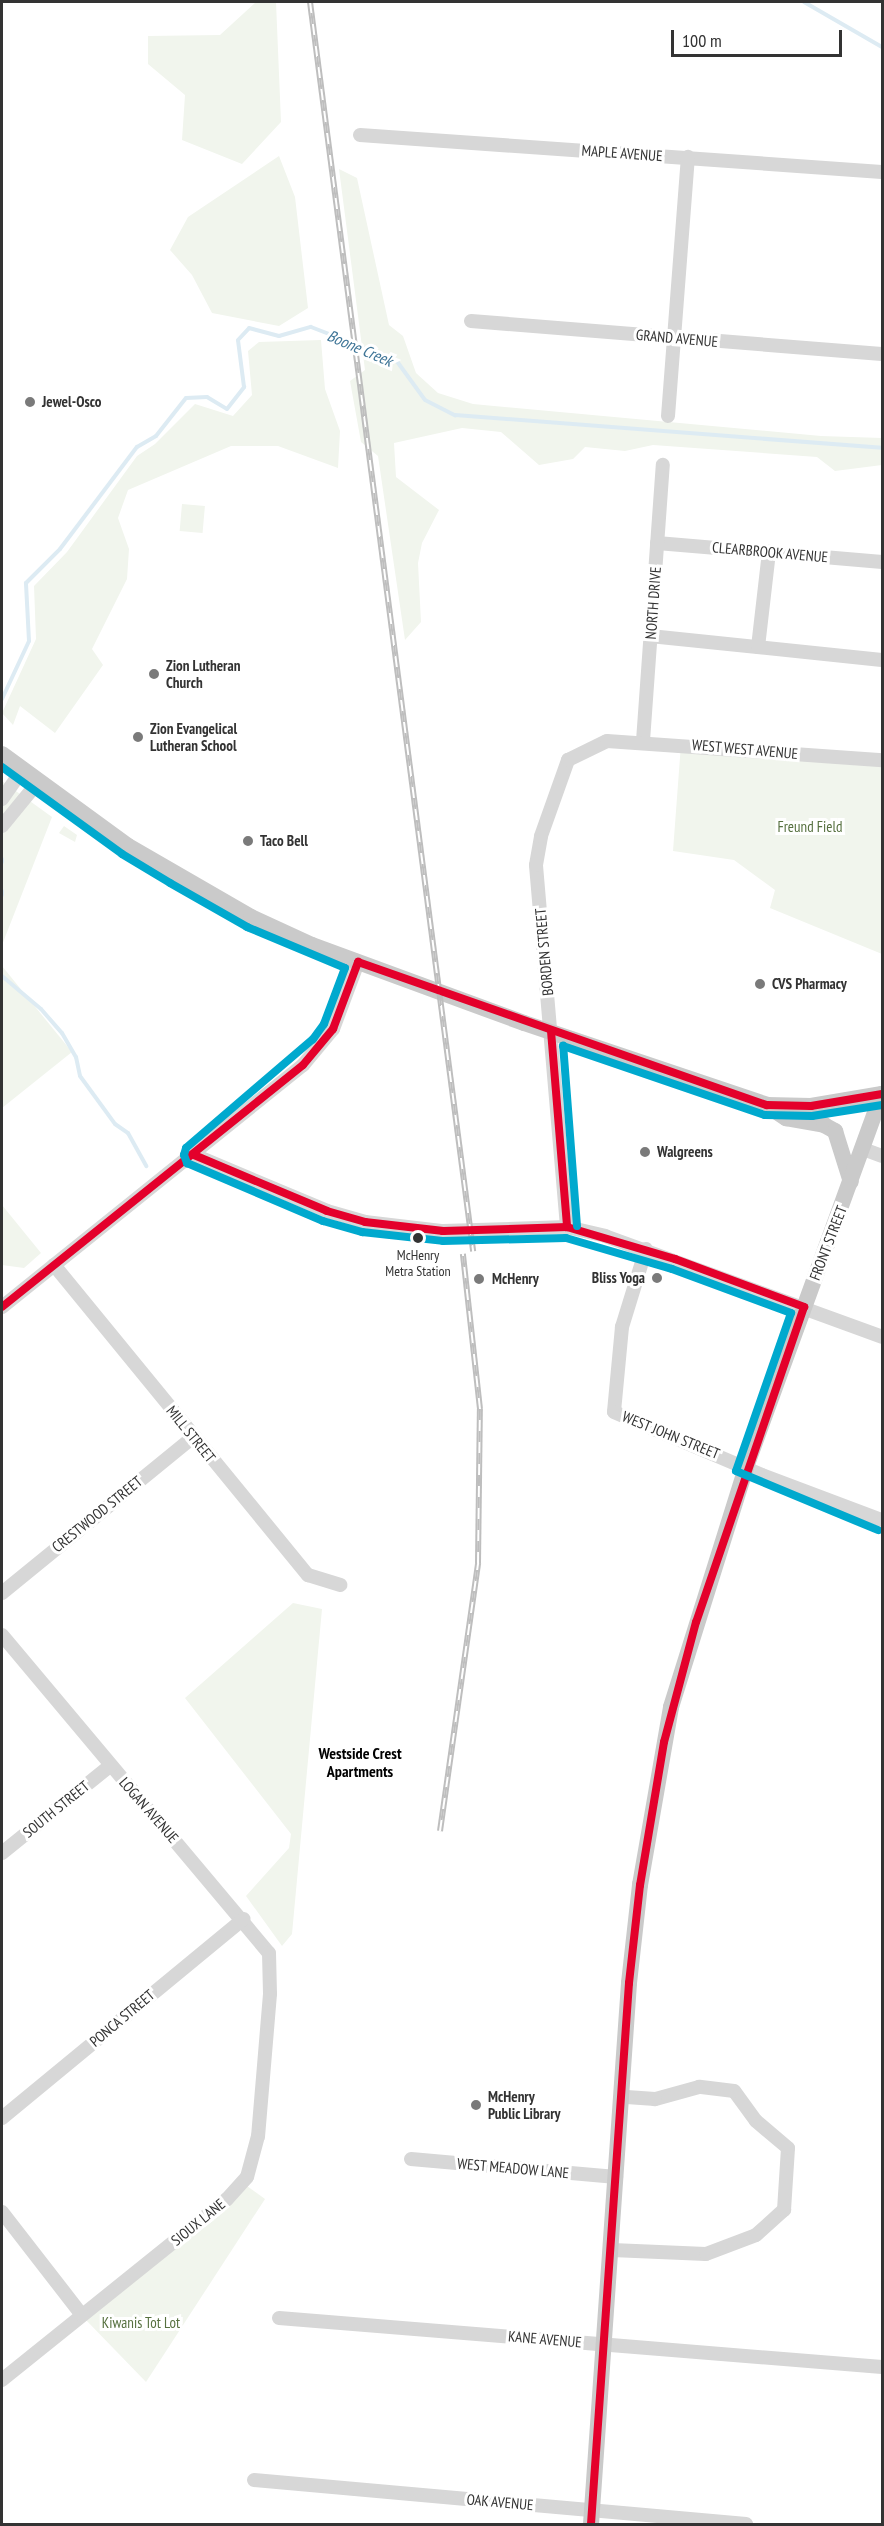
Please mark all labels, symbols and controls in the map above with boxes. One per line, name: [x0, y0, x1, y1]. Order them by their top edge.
scale bar: [674, 18, 845, 56]
text: 100 m: [682, 29, 722, 52]
street label: MAPLE AVENUE: [581, 141, 663, 165]
street label: GRAND AVENUE: [635, 325, 719, 351]
water label: Boone Creek: [324, 326, 396, 370]
place label: Jewel-Osco: [42, 393, 101, 411]
marker: Jewel-Osco: [23, 395, 37, 409]
street label: CLEARBROOK AVENUE: [711, 538, 829, 566]
street label: NORTH DRIVE: [641, 566, 665, 640]
place label: Zion Lutheran Church: [166, 656, 240, 691]
marker: Zion Lutheran Church: [147, 667, 161, 681]
place label: Zion Evangelical Lutheran School: [150, 719, 237, 754]
marker: Zion Evangelical Lutheran School: [131, 730, 145, 744]
street label: WEST WEST AVENUE: [690, 735, 800, 763]
park label: Freund Field: [778, 818, 842, 836]
place label: Taco Bell: [260, 832, 308, 850]
marker: Taco Bell: [241, 834, 255, 848]
street label: BORDEN STREET: [531, 907, 557, 997]
place label: CVS Pharmacy: [772, 975, 847, 993]
marker: CVS Pharmacy: [753, 977, 767, 991]
place label: Walgreens: [657, 1143, 713, 1161]
marker: Walgreens: [638, 1145, 652, 1159]
street label: FRONT STREET: [805, 1203, 851, 1283]
marker: McHenry Metra Station: [412, 1232, 424, 1244]
place label: McHenry Metra Station: [385, 1247, 451, 1280]
place label: Bliss Yoga: [591, 1269, 645, 1287]
marker: McHenry: [470, 1270, 488, 1288]
place label: McHenry: [492, 1270, 539, 1288]
marker: Bliss Yoga: [650, 1271, 664, 1285]
street label: MILL STREET: [162, 1402, 220, 1466]
street label: WEST JOHN STREET: [619, 1407, 723, 1463]
street label: CRESTWOOD STREET: [48, 1472, 146, 1556]
district label: Westside Crest Apartments: [318, 1743, 402, 1781]
street label: LOGAN AVENUE: [115, 1773, 183, 1847]
street label: SOUTH STREET: [19, 1777, 93, 1841]
street label: PONCA STREET: [86, 1986, 158, 2050]
place label: McHenry Public Library: [488, 2087, 561, 2122]
marker: McHenry Public Library: [469, 2098, 483, 2112]
street label: WEST MEADOW LANE: [456, 2154, 570, 2182]
street label: SIOUX LANE: [167, 2195, 229, 2249]
park label: Kiwanis Tot Lot: [102, 2314, 180, 2332]
street label: KANE AVENUE: [507, 2327, 583, 2351]
street label: OAK AVENUE: [465, 2490, 535, 2514]

